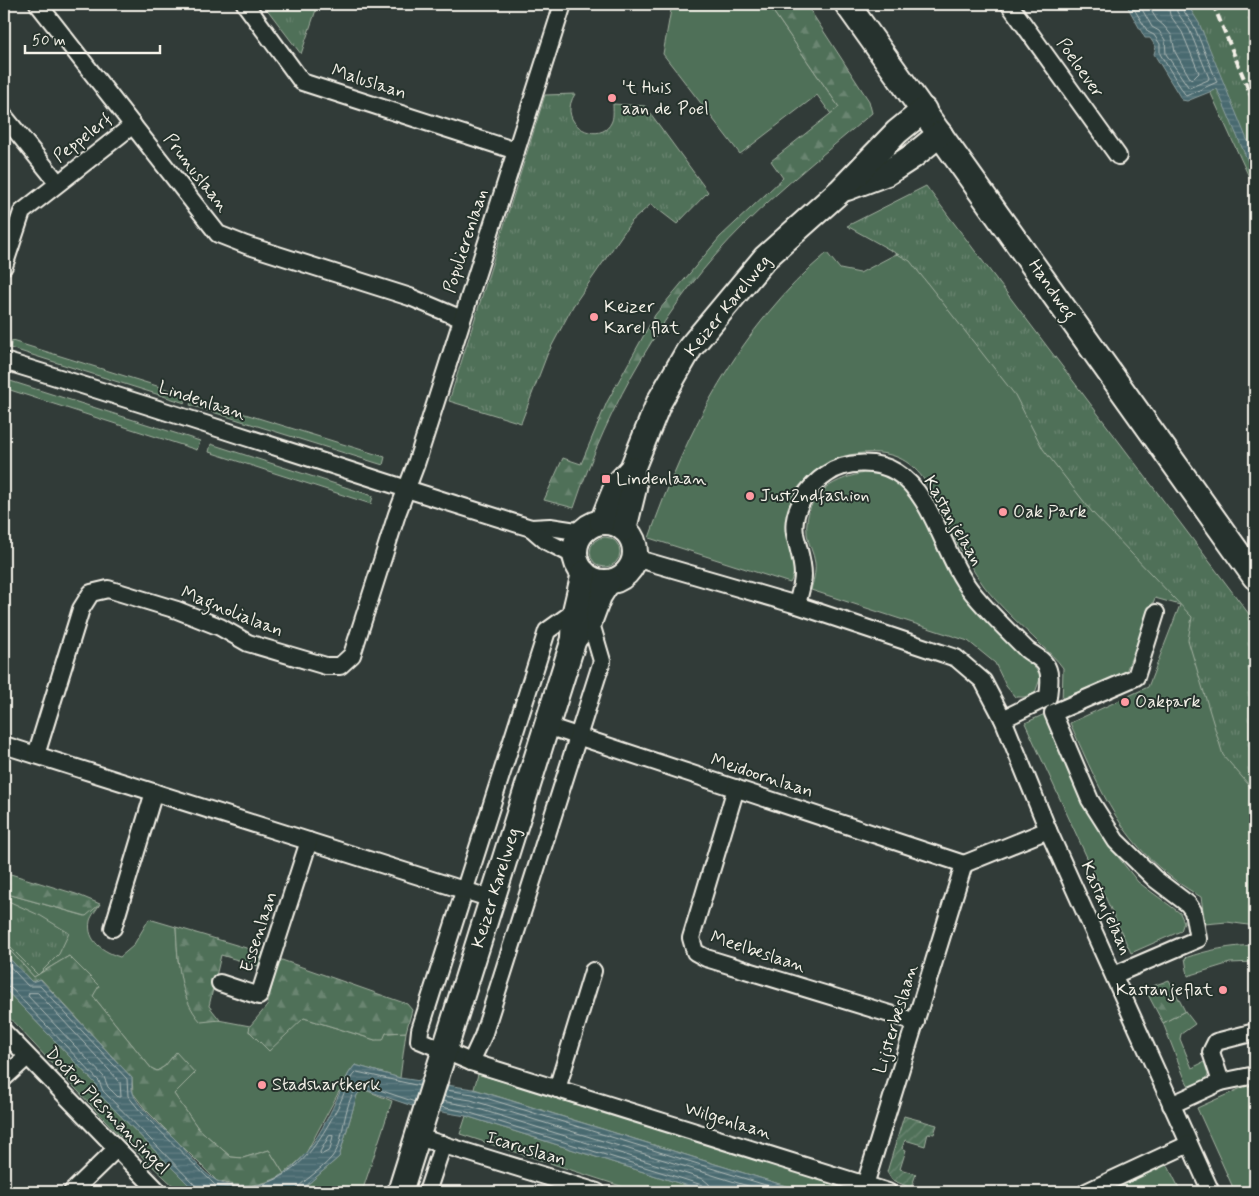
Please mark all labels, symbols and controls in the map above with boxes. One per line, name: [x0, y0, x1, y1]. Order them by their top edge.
scale bar: [25, 22, 160, 54]
text: 50 m: [32, 31, 66, 51]
street label: Poeloever: [1051, 33, 1110, 103]
street label: Maluslaan: [328, 59, 410, 105]
place label: 't Huis aan de Poel: [622, 76, 709, 121]
marker: 't Huis aan de Poel: [606, 92, 618, 104]
street label: Peppelerf: [49, 107, 117, 169]
street label: Prunuslaan: [158, 129, 234, 217]
street label: Populierenlaan: [438, 186, 494, 296]
street label: Keizer Karelweg: [679, 250, 777, 362]
street label: Handweg: [1021, 255, 1082, 327]
place label: Keizer Karel flat: [604, 295, 680, 340]
marker: Keizer Karel flat: [588, 311, 600, 323]
street label: Lindenlaan: [155, 376, 249, 426]
place label: Lindenlaan: [616, 467, 706, 491]
street label: Kastanjelaan: [918, 472, 988, 570]
marker: Lindenlaan: [600, 473, 612, 485]
place label: Just2ndfashion: [760, 484, 870, 508]
marker: Just2ndfashion: [744, 490, 756, 502]
place label: Oak Park: [1013, 500, 1087, 524]
marker: Oak Park: [997, 506, 1009, 518]
street label: Magnolialaan: [177, 581, 287, 645]
place label: Oakpark: [1135, 690, 1201, 714]
marker: Oakpark: [1119, 696, 1131, 708]
street label: Meidoornlaan: [708, 748, 816, 804]
street label: Keizer Karelweg: [466, 825, 526, 951]
street label: Kastanjelaan: [1075, 857, 1137, 959]
street label: Essenlaan: [235, 889, 283, 975]
street label: Meelbeslaan: [707, 925, 809, 979]
street label: Lijsterbeslaan: [868, 962, 924, 1076]
place label: Kastanjeflat: [1116, 978, 1213, 1002]
marker: Kastanjeflat: [1217, 984, 1229, 996]
street label: Doctor Plesmansingel: [39, 1042, 174, 1181]
place label: Stadshartkerk: [272, 1073, 381, 1097]
marker: Stadshartkerk: [256, 1079, 268, 1091]
street label: Wilgenlaan: [681, 1096, 774, 1147]
street label: Icaruslaan: [483, 1125, 569, 1173]

